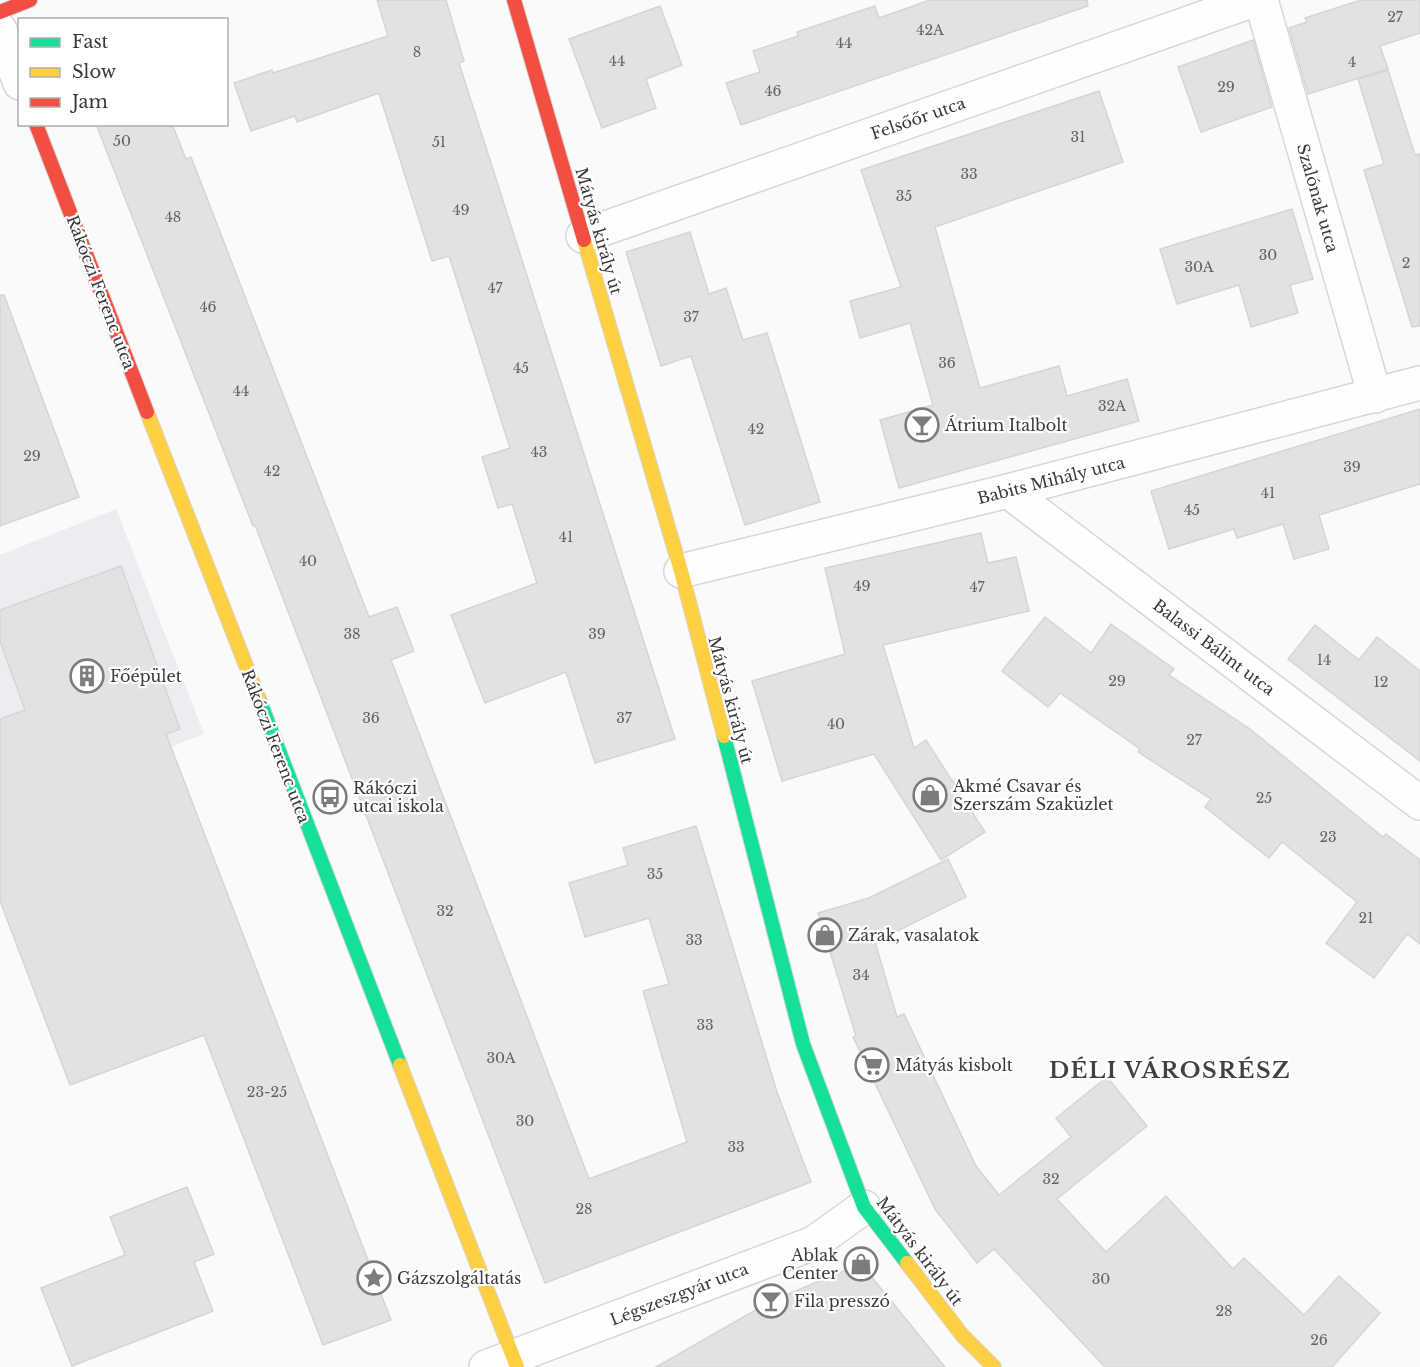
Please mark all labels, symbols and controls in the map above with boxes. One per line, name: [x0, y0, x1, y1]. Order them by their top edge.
house number: 27: [1387, 8, 1404, 26]
legend: [18, 18, 228, 126]
house number: 42A: [916, 21, 944, 39]
text: Fast: [72, 31, 109, 53]
house number: 44: [836, 34, 852, 52]
house number: 8: [413, 43, 421, 61]
house number: 44: [609, 52, 625, 70]
house number: 4: [1348, 53, 1356, 71]
text: Slow: [72, 61, 117, 83]
house number: 29: [1217, 78, 1235, 96]
house number: 46: [764, 82, 782, 100]
text: Jam: [70, 91, 108, 113]
street label: Felsőőr utca: [868, 92, 968, 144]
house number: 31: [1071, 128, 1085, 146]
house number: 50: [113, 132, 131, 150]
house number: 51: [432, 133, 446, 151]
street label: Szalónak utca: [1293, 141, 1343, 255]
street label: Mátyás király út: [571, 165, 627, 297]
house number: 33: [960, 165, 978, 183]
house number: 35: [896, 187, 912, 205]
house number: 49: [452, 201, 470, 219]
house number: 48: [165, 208, 181, 226]
street label: Rákóczi Ferenc utca: [62, 212, 140, 372]
house number: 30: [1259, 246, 1277, 264]
house number: 2: [1402, 254, 1410, 272]
house number: 30A: [1184, 258, 1214, 276]
house number: 47: [487, 279, 504, 297]
house number: 46: [199, 298, 217, 316]
house number: 37: [683, 308, 700, 326]
house number: 36: [938, 354, 956, 372]
house number: 45: [513, 359, 529, 377]
house number: 44: [233, 382, 249, 400]
house number: 32A: [1098, 397, 1126, 415]
bar icon: Átrium Italbolt: [904, 407, 940, 443]
place label: Átrium Italbolt: [944, 415, 1068, 435]
house number: 42: [748, 420, 764, 438]
house number: 43: [531, 443, 547, 461]
house number: 29: [23, 447, 41, 465]
street label: Babits Mihály utca: [975, 452, 1127, 508]
house number: 39: [1343, 458, 1361, 476]
house number: 42: [264, 462, 280, 480]
house number: 41: [1261, 484, 1275, 502]
house number: 45: [1184, 501, 1200, 519]
house number: 41: [559, 528, 573, 546]
house number: 40: [299, 552, 317, 570]
house number: 49: [853, 577, 871, 595]
house number: 47: [969, 578, 986, 596]
street label: Balassi Bálint utca: [1149, 595, 1279, 699]
house number: 38: [343, 625, 361, 643]
house number: 39: [588, 625, 606, 643]
street label: Mátyás király út: [704, 634, 758, 766]
house number: 14: [1317, 651, 1331, 669]
building icon: Főépület: [69, 658, 105, 694]
place label: Főépület: [110, 666, 182, 686]
street label: Rákóczi Ferenc utca: [237, 666, 315, 826]
house number: 29: [1108, 672, 1126, 690]
house number: 12: [1374, 673, 1388, 691]
house number: 36: [362, 709, 380, 727]
house number: 37: [616, 709, 633, 727]
house number: 40: [827, 715, 845, 733]
house number: 27: [1186, 731, 1203, 749]
place label: Akmé Csavar és Szerszám Szaküzlet: [952, 776, 1114, 814]
shop icon: Akmé Csavar és Szerszám Szaküzlet: [912, 777, 948, 813]
place label: Rákóczi utcai iskola: [353, 778, 444, 816]
bus stop icon: Rákóczi utcai iskola: [312, 779, 348, 815]
house number: 25: [1256, 789, 1272, 807]
house number: 23: [1319, 828, 1337, 846]
house number: 35: [647, 865, 663, 883]
house number: 32: [436, 902, 454, 920]
house number: 21: [1359, 909, 1373, 927]
shop icon: Zárak, vasalatok: [807, 917, 843, 953]
place label: Zárak, vasalatok: [848, 925, 979, 945]
house number: 33: [685, 931, 703, 949]
house number: 34: [853, 966, 869, 984]
house number: 33: [696, 1016, 714, 1034]
supermarket icon: Mátyás kisbolt: [854, 1047, 890, 1083]
house number: 30A: [486, 1049, 516, 1067]
place label: Mátyás kisbolt: [895, 1055, 1013, 1075]
district label: DÉLI VÁROSRÉSZ: [1049, 1056, 1291, 1084]
house number: 23-25: [247, 1083, 287, 1101]
house number: 30: [516, 1112, 534, 1130]
house number: 33: [727, 1138, 745, 1156]
house number: 32: [1042, 1170, 1060, 1188]
street label: Mátyás király út: [873, 1193, 967, 1309]
house number: 28: [575, 1200, 593, 1218]
place label: Ablak Center: [782, 1245, 838, 1283]
shop icon: Ablak Center: [843, 1246, 879, 1282]
street label: Légszeszgyár utca: [607, 1258, 751, 1330]
place icon: Gázszolgáltatás: [356, 1260, 392, 1296]
place label: Gázszolgáltatás: [397, 1268, 521, 1288]
house number: 30: [1092, 1270, 1110, 1288]
bar icon: Fila presszó: [753, 1283, 789, 1319]
place label: Fila presszó: [794, 1291, 890, 1311]
house number: 28: [1215, 1302, 1233, 1320]
house number: 26: [1310, 1331, 1328, 1349]

